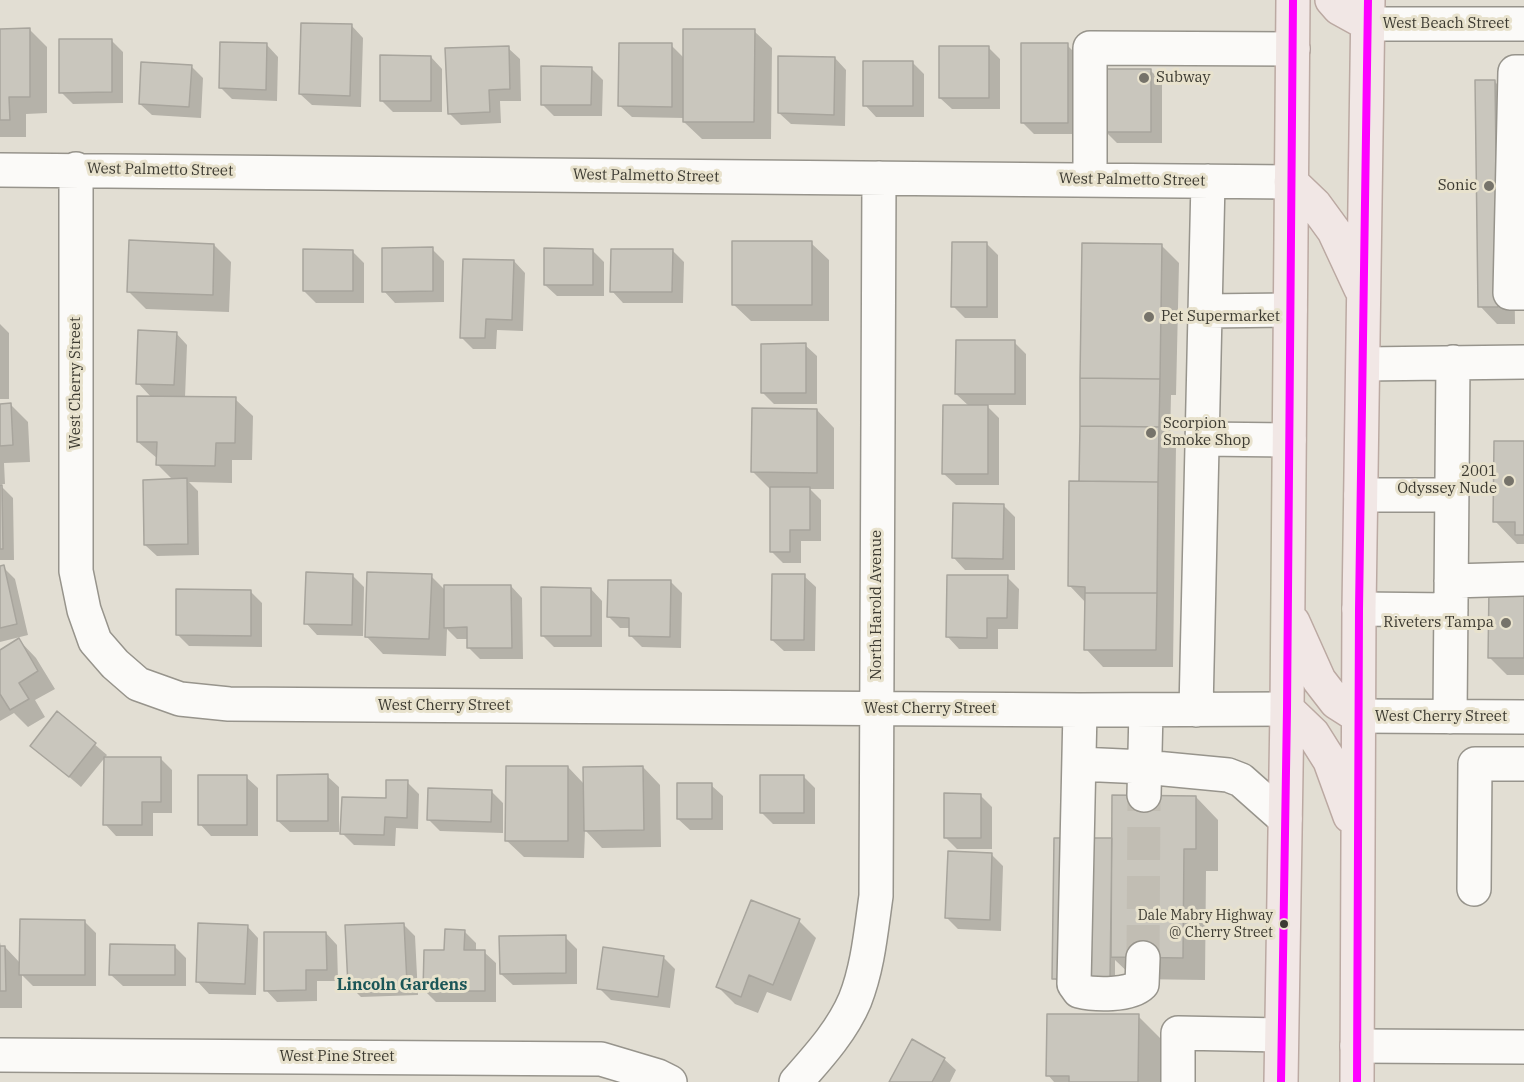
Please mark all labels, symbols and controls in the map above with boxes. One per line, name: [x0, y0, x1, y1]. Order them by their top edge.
street label: West Beach Street: [1382, 15, 1510, 33]
place label: Subway: [1156, 69, 1211, 87]
marker: Subway: [1137, 71, 1151, 85]
street label: West Palmetto Street: [87, 160, 233, 180]
street label: West Palmetto Street: [573, 166, 719, 186]
street label: West Palmetto Street: [1059, 170, 1205, 190]
place label: Sonic: [1438, 177, 1477, 195]
marker: Sonic: [1482, 179, 1496, 193]
place label: Pet Supermarket: [1161, 308, 1280, 326]
marker: Pet Supermarket: [1142, 310, 1156, 324]
street label: West Cherry Street: [67, 317, 85, 449]
place label: Scorpion Smoke Shop: [1163, 415, 1250, 450]
marker: Scorpion Smoke Shop: [1144, 426, 1158, 440]
place label: 2001 Odyssey Nude: [1397, 463, 1497, 498]
marker: 2001 Odyssey Nude: [1502, 474, 1516, 488]
street label: North Harold Avenue: [868, 530, 886, 680]
place label: Riveters Tampa: [1383, 614, 1494, 632]
marker: Riveters Tampa: [1499, 616, 1513, 630]
street label: West Cherry Street: [378, 697, 510, 715]
street label: West Cherry Street: [864, 700, 996, 718]
street label: West Cherry Street: [1375, 708, 1507, 726]
place label: Dale Mabry Highway @ Cherry Street: [1138, 908, 1273, 940]
marker: Dale Mabry Highway @ Cherry Street: [1278, 918, 1290, 930]
district label: Lincoln Gardens: [337, 975, 467, 995]
street label: West Pine Street: [279, 1048, 395, 1066]

